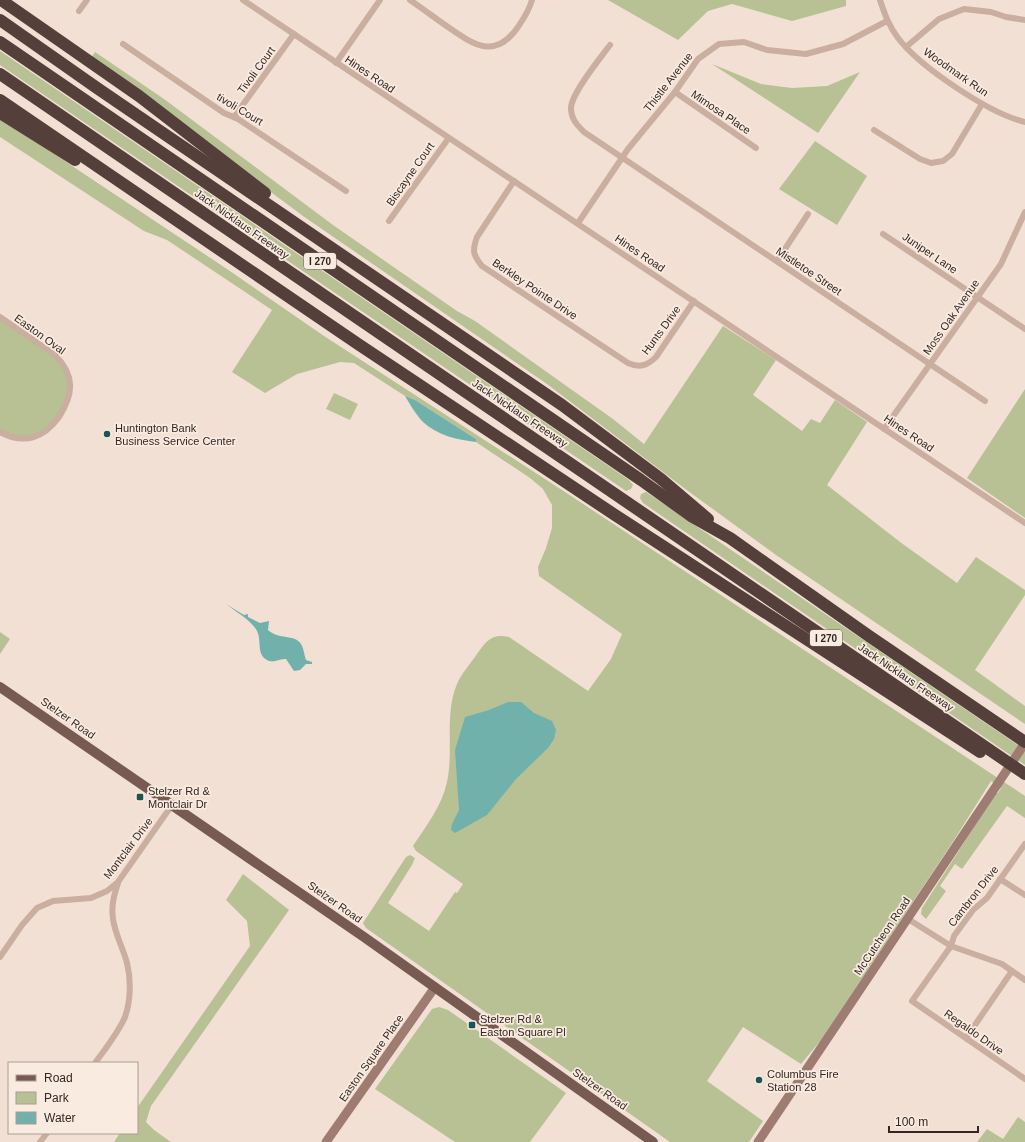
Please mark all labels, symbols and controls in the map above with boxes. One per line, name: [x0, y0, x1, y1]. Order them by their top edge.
street label: Tivoli Court: [235, 44, 277, 96]
street label: Woodmark Run: [921, 45, 991, 99]
street label: Thistle Avenue: [641, 50, 695, 114]
street label: Hines Road: [343, 53, 397, 95]
street label: Mimosa Place: [689, 88, 753, 136]
street label: tivoli Court: [215, 90, 265, 128]
street label: Biscayne Court: [384, 140, 436, 208]
street label: Jack Nicklaus Freeway: [192, 187, 292, 261]
street label: Juniper Lane: [900, 230, 960, 276]
street label: Hines Road: [613, 232, 667, 274]
street label: Mistletoe Street: [774, 245, 844, 297]
road number: I 270: [304, 253, 336, 269]
street label: Berkley Pointe Drive: [490, 256, 580, 322]
street label: Moss Oak Avenue: [921, 277, 981, 357]
street label: Hunts Drive: [639, 303, 683, 357]
street label: Easton Oval: [12, 312, 68, 356]
street label: Jack Nicklaus Freeway: [470, 377, 570, 450]
street label: Hines Road: [882, 412, 936, 454]
place label: Huntington Bank Business Service Center: [115, 422, 236, 447]
marker: Huntington Bank Business Service Center: [102, 429, 112, 439]
road number: I 270: [810, 630, 842, 646]
street label: Jack Nicklaus Freeway: [856, 641, 956, 714]
street label: Stelzer Road: [39, 695, 97, 741]
place label: Stelzer Rd & Montclair Dr: [148, 785, 210, 810]
marker: Stelzer Rd & Montclair Dr: [135, 792, 145, 802]
street label: Montclair Drive: [101, 815, 155, 881]
street label: Cambron Drive: [946, 863, 1000, 929]
street label: Stelzer Road: [306, 879, 364, 925]
street label: McCutcheon Road: [852, 895, 912, 977]
street label: Regaldo Drive: [942, 1007, 1006, 1057]
street label: Easton Square Place: [336, 1012, 406, 1104]
place label: Stelzer Rd & Easton Square Pl: [480, 1013, 566, 1038]
marker: Stelzer Rd & Easton Square Pl: [467, 1020, 477, 1030]
legend: [8, 1062, 138, 1134]
street label: Stelzer Road: [571, 1066, 629, 1112]
place label: Columbus Fire Station 28: [767, 1068, 839, 1093]
text: Road: [44, 1071, 73, 1085]
marker: Columbus Fire Station 28: [754, 1075, 764, 1085]
text: Park: [44, 1091, 70, 1105]
scale bar: [889, 1108, 978, 1134]
text: Water: [44, 1111, 76, 1125]
text: 100 m: [895, 1115, 928, 1129]

